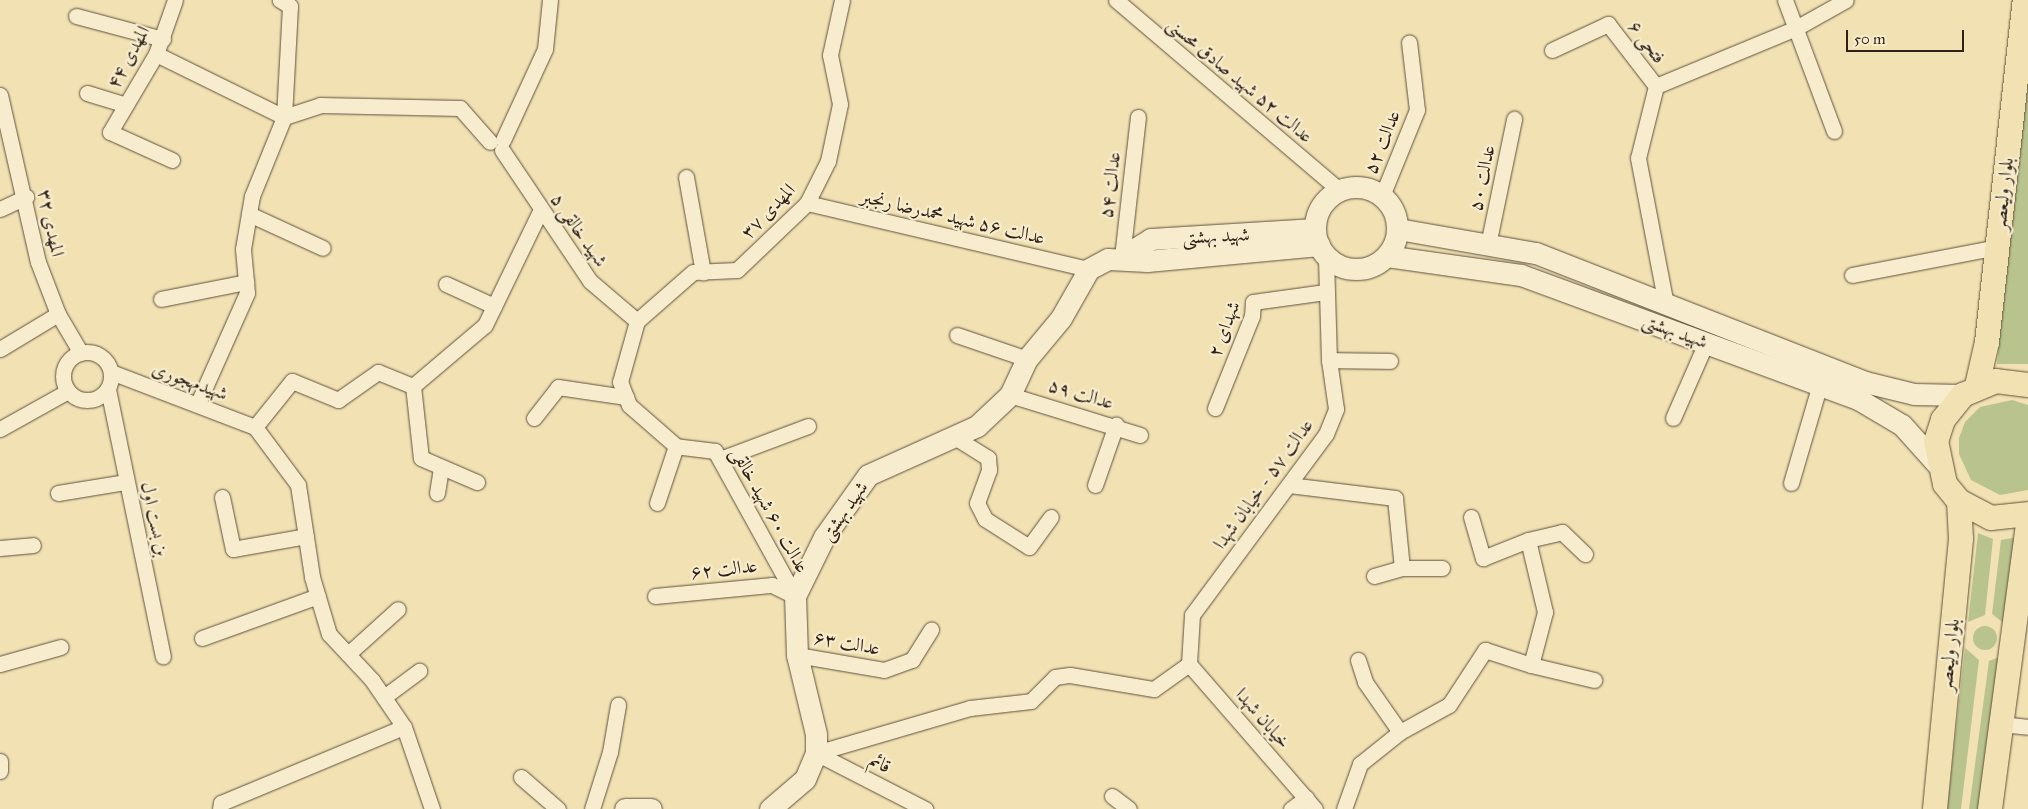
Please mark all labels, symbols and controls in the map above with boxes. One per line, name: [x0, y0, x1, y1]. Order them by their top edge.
street label: عدالت ۵۲ شهید صادق محسنی: [1162, 12, 1318, 148]
street label: فتحی ۶: [1623, 16, 1671, 68]
scale bar: [1848, 20, 1966, 52]
street label: المهدی ۴۴: [102, 22, 154, 92]
text: 50 m: [1854, 30, 1886, 48]
street label: عدالت ۵۲: [1359, 107, 1405, 177]
street label: عدالت ۵۰: [1464, 143, 1500, 213]
street label: عدالت ۵۴: [1095, 150, 1125, 220]
street label: بلوار ولیعصر: [1988, 157, 2018, 231]
street label: المهدی ۳۷: [736, 179, 800, 243]
street label: عدالت ۵۶ شهید محمدرضا رنجبر: [859, 185, 1047, 249]
street label: المهدی ۳۲: [33, 187, 69, 259]
street label: شهید خالقی ۵: [545, 189, 613, 271]
street label: شهید بهشتی: [1182, 223, 1250, 249]
street label: شهدای ۲: [1203, 298, 1245, 360]
street label: شهید بهشتی: [1639, 309, 1711, 353]
street label: شهیدمهجوری: [149, 357, 231, 405]
street label: عدالت ۵۹: [1046, 374, 1116, 414]
street label: عدالت ۵۷ - خیابان شهدا: [1208, 414, 1318, 554]
street label: عدالت ۶۰ شهید خالقی: [726, 443, 814, 577]
street label: شهید بهشتی: [815, 477, 873, 545]
street label: بن بست اول: [136, 480, 174, 558]
street label: عدالت ۶۲: [690, 554, 758, 584]
street label: بلوار ولیعصر: [1934, 618, 1964, 692]
street label: عدالت ۶۳: [812, 626, 882, 660]
street label: خیابان شهدا: [1231, 683, 1295, 753]
street label: قائم: [865, 748, 895, 778]

